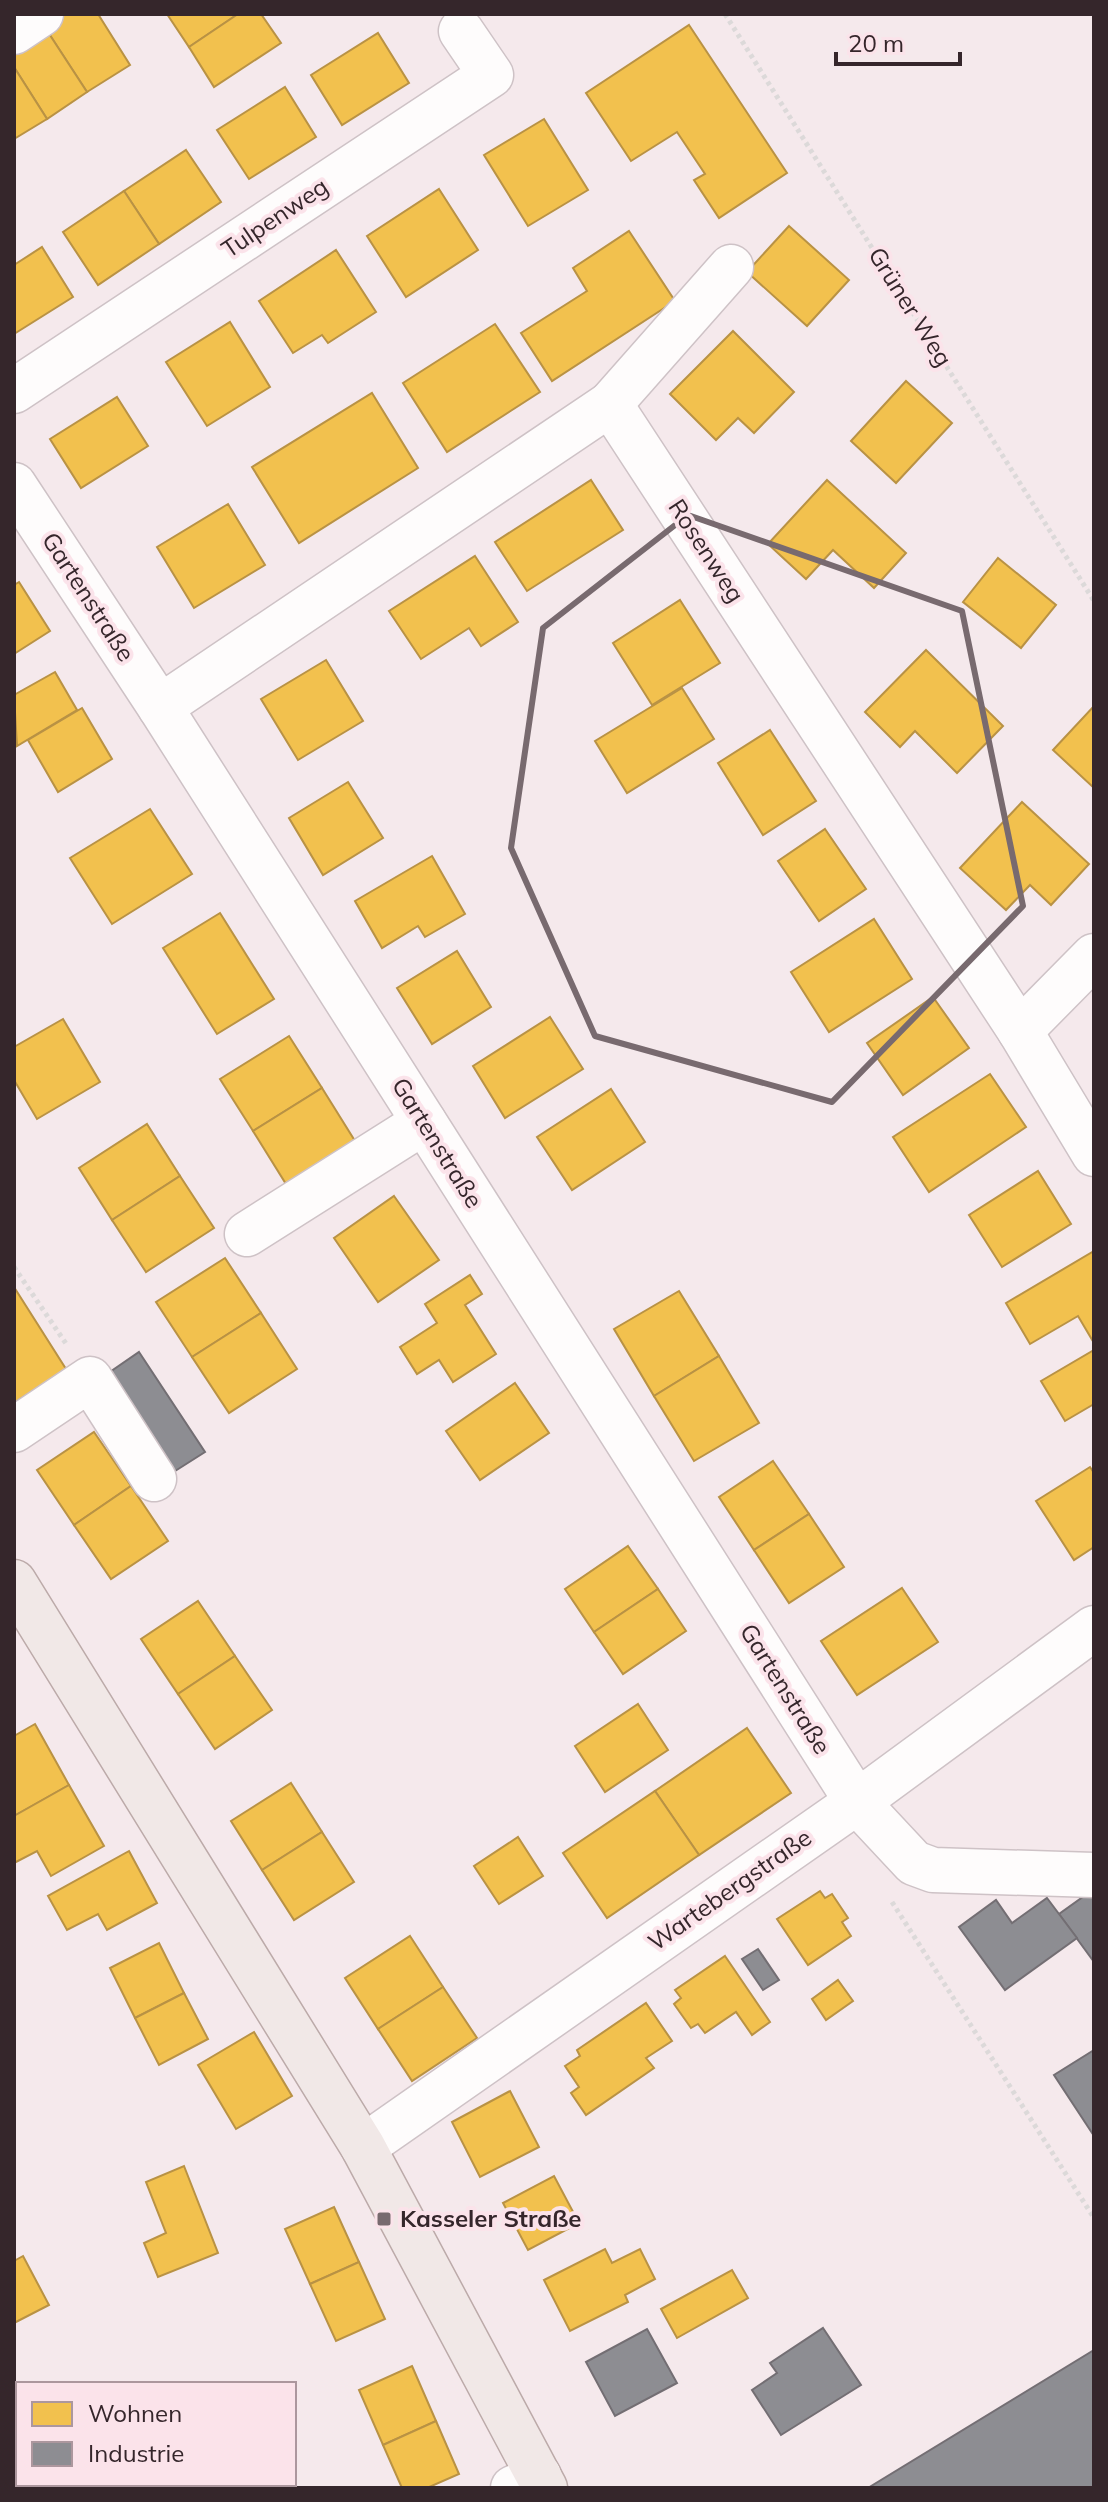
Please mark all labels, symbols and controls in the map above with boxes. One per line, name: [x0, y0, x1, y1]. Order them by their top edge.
scale bar: [836, 16, 960, 66]
text: 20 m: [848, 28, 904, 58]
street label: Tulpenweg: [216, 171, 333, 264]
street label: Grüner Weg: [862, 241, 959, 372]
street label: Rosenweg: [662, 493, 751, 608]
street label: Gartenstraße: [36, 526, 142, 667]
street label: Gartenstraße: [386, 1072, 490, 1213]
street label: Gartenstraße: [734, 1618, 838, 1759]
street label: Wartebergstraße: [642, 1822, 817, 1957]
place label: Kasseler Straße: [400, 2203, 581, 2233]
marker: Kasseler Straße: [375, 2210, 393, 2228]
legend: [16, 2382, 296, 2486]
text: Wohnen: [88, 2398, 182, 2428]
text: Industrie: [88, 2438, 184, 2468]

